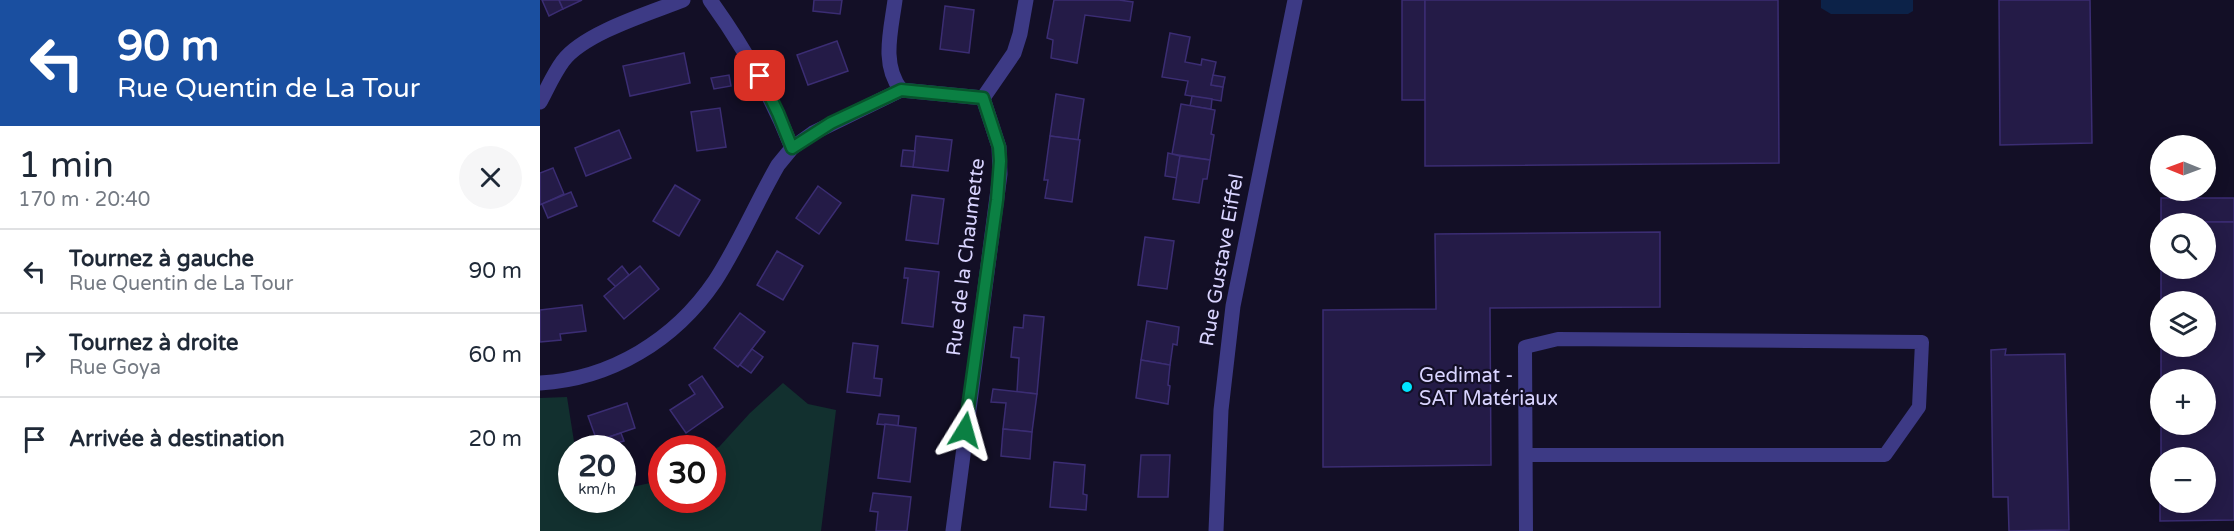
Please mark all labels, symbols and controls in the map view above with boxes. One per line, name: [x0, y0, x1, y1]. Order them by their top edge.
text: 90 m: [117, 21, 219, 72]
icon: left: [18, 24, 96, 102]
pin: [734, 50, 785, 101]
icon: arrive: [743, 59, 776, 92]
text: Rue Quentin de La Tour: [117, 72, 420, 105]
north arrow: [2150, 135, 2216, 201]
map controls: [2150, 135, 2216, 513]
text: 1 min: [18, 144, 114, 187]
button: close: [459, 146, 522, 209]
street label: Rue de la Chaumette: [942, 157, 990, 357]
street label: Rue Gustave Eiffel: [1195, 172, 1249, 348]
text: 170 m · 20:40: [18, 188, 150, 212]
button: search: [2150, 213, 2216, 279]
text: Tournez à gauche: [69, 246, 254, 272]
icon: left: [18, 255, 51, 288]
text: 90 m: [468, 258, 522, 284]
text: Rue Quentin de La Tour: [69, 272, 293, 296]
button: layers: [2150, 291, 2216, 357]
text: Tournez à droite: [69, 330, 238, 356]
icon: right: [18, 339, 51, 372]
text: 60 m: [468, 342, 522, 368]
text: Rue Goya: [69, 356, 161, 380]
place label: Gedimat - SAT Matériaux: [1419, 364, 1558, 411]
button: +: [2150, 369, 2216, 435]
marker: Gedimat - SAT Matériaux: [1400, 380, 1414, 394]
position arrow: [933, 398, 997, 462]
icon: arrive: [18, 423, 51, 456]
text: Arrivée à destination: [69, 426, 285, 452]
text: 20 m: [468, 426, 522, 452]
speed limit sign: 30: [648, 435, 726, 513]
button: −: [2150, 447, 2216, 513]
text: 20: [578, 448, 616, 485]
text: km/h: [578, 480, 616, 498]

